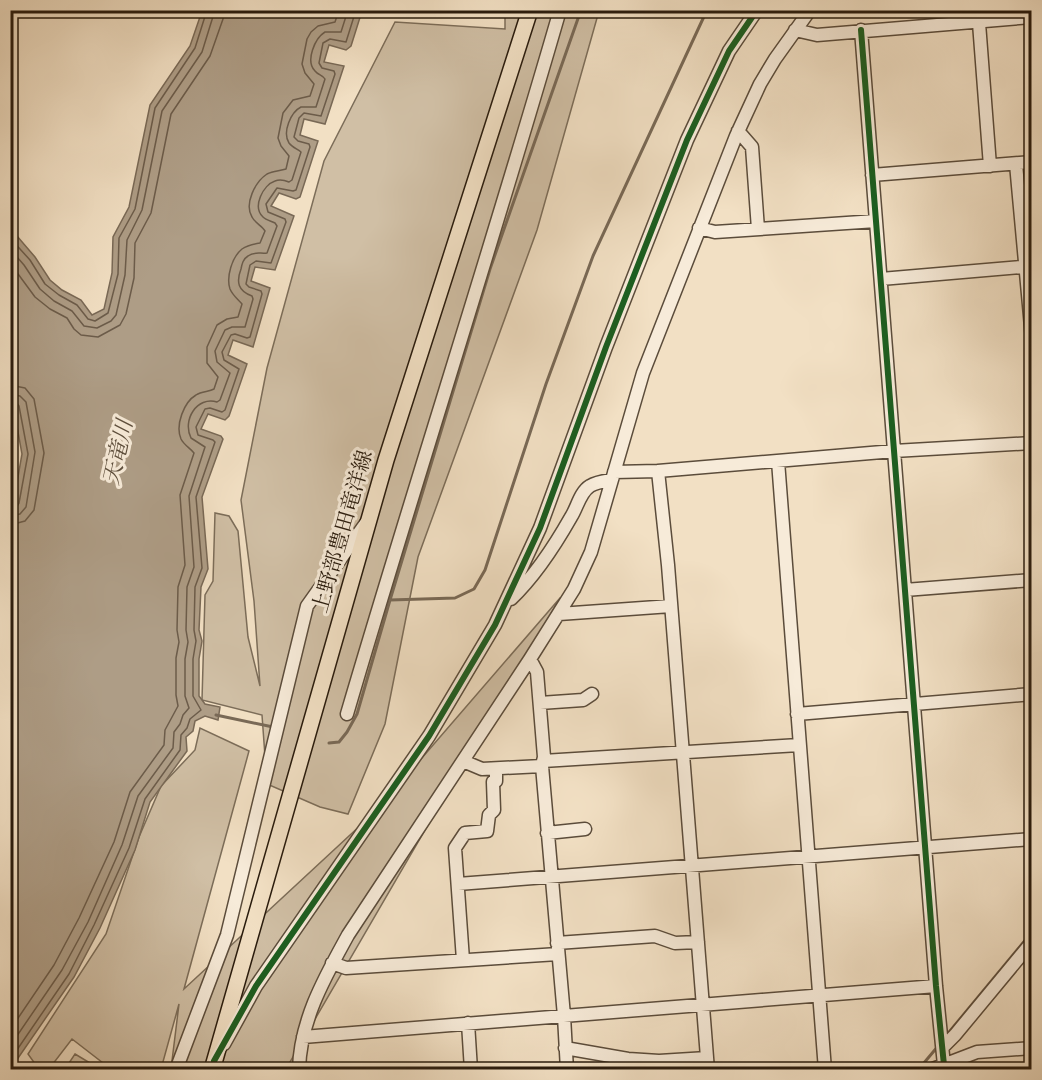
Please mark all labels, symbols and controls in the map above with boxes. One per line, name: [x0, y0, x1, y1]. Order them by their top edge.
water label: 天竜川: [97, 415, 143, 489]
street label: 上野部豊田竜洋線: [306, 447, 382, 617]

